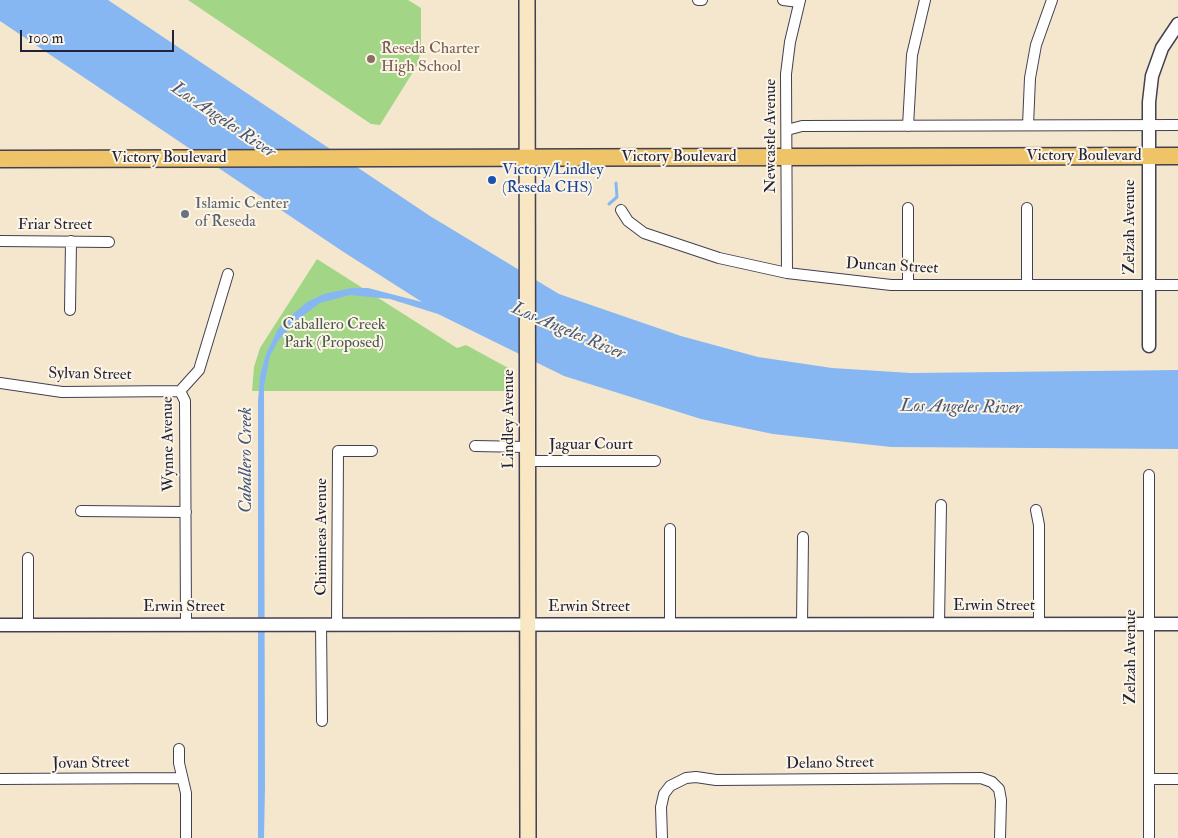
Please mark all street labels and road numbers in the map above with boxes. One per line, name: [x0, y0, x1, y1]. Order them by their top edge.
street label: Newcastle Avenue: [762, 79, 782, 193]
street label: Victory Boulevard: [1026, 147, 1142, 167]
street label: Victory Boulevard: [621, 148, 737, 168]
street label: Victory Boulevard: [111, 149, 227, 169]
street label: Zelzah Avenue: [1121, 179, 1141, 275]
street label: Friar Street: [18, 216, 92, 236]
street label: Duncan Street: [845, 255, 939, 279]
street label: Sylvan Street: [48, 365, 132, 385]
street label: Lindley Avenue: [500, 369, 520, 469]
street label: Wynne Avenue: [159, 396, 179, 492]
street label: Jaguar Court: [549, 436, 633, 456]
street label: Chimineas Avenue: [313, 478, 333, 596]
street label: Erwin Street: [953, 597, 1035, 617]
street label: Erwin Street: [143, 598, 225, 618]
street label: Erwin Street: [548, 598, 630, 618]
street label: Zelzah Avenue: [1122, 609, 1142, 705]
street label: Jovan Street: [52, 754, 130, 774]
street label: Delano Street: [786, 754, 874, 774]

